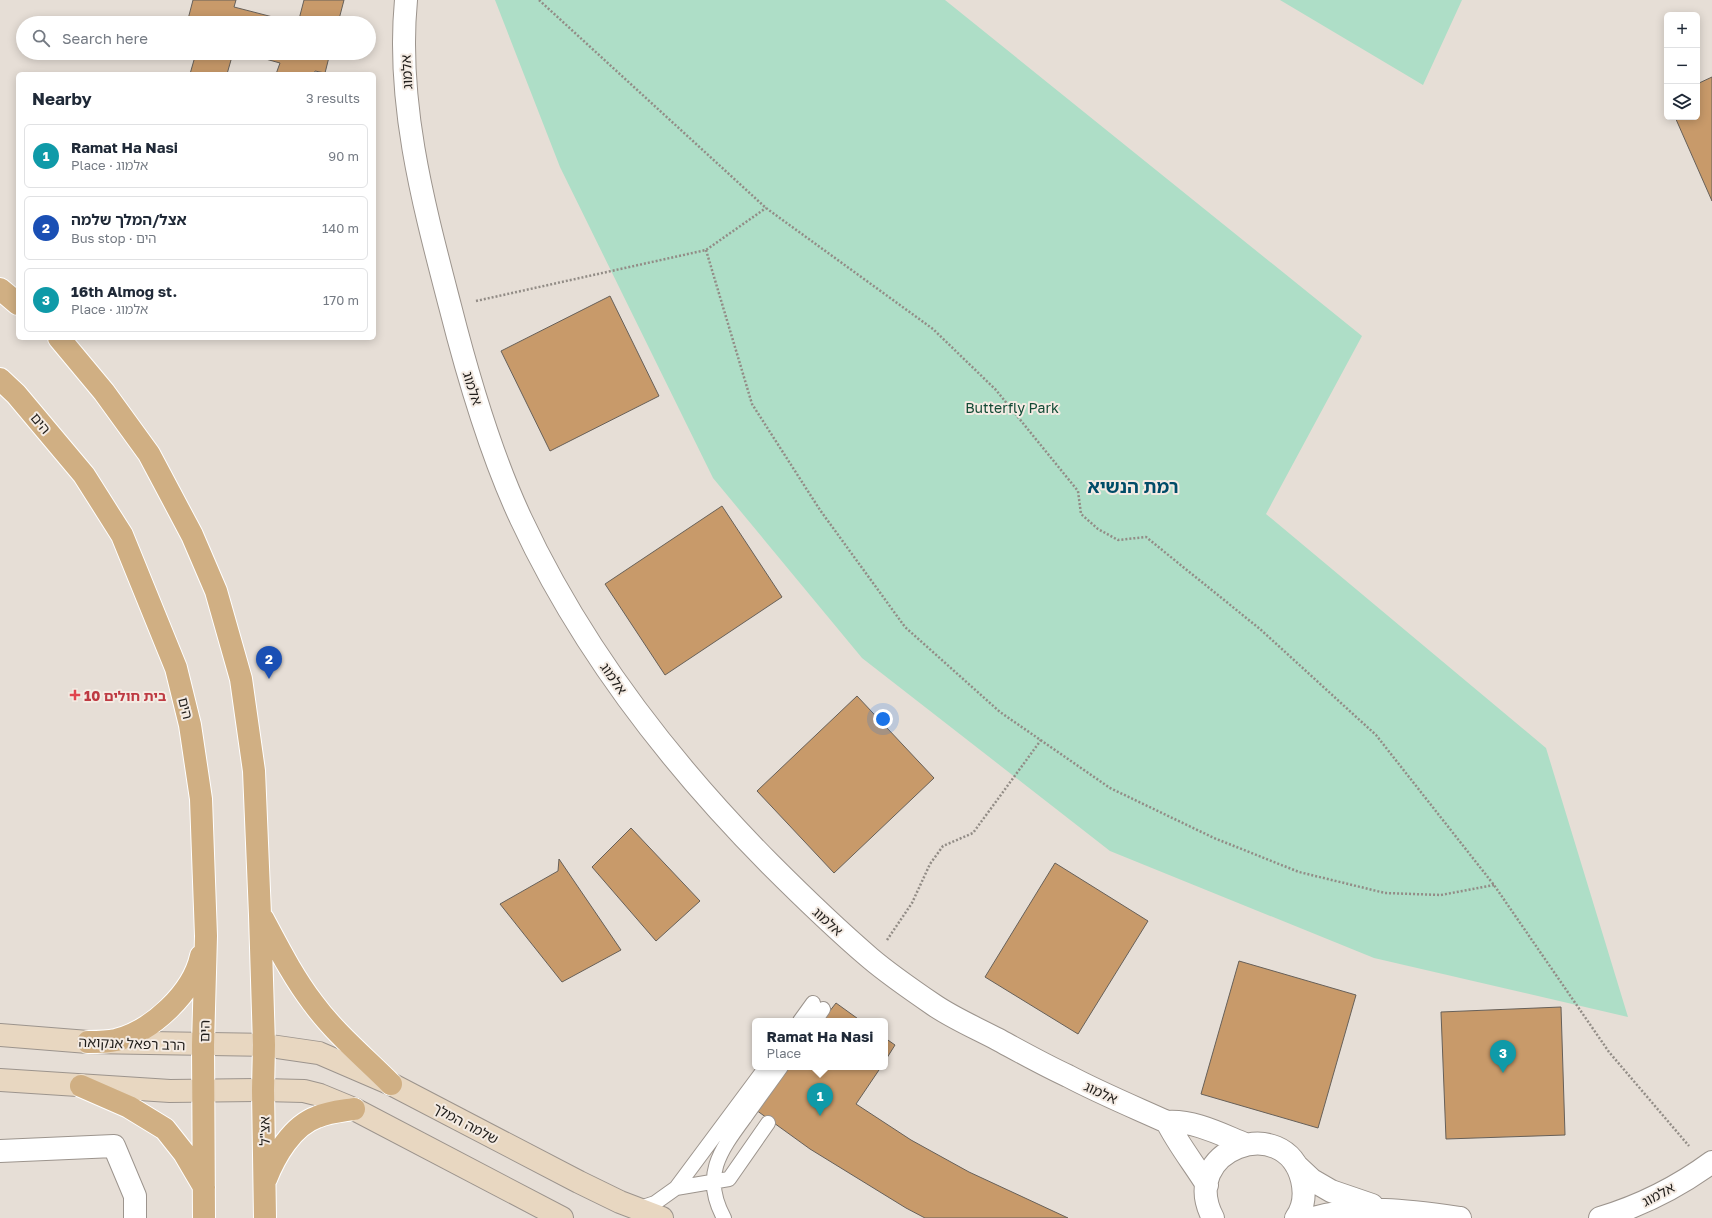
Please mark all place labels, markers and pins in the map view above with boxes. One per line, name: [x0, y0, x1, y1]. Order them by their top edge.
pin: 2: [256, 646, 282, 679]
place label: בית חולים 10: [84, 687, 166, 704]
marker: בית חולים 10: [69, 689, 81, 701]
pin: 3: [1490, 1040, 1516, 1073]
pin: 1: [807, 1083, 833, 1116]

